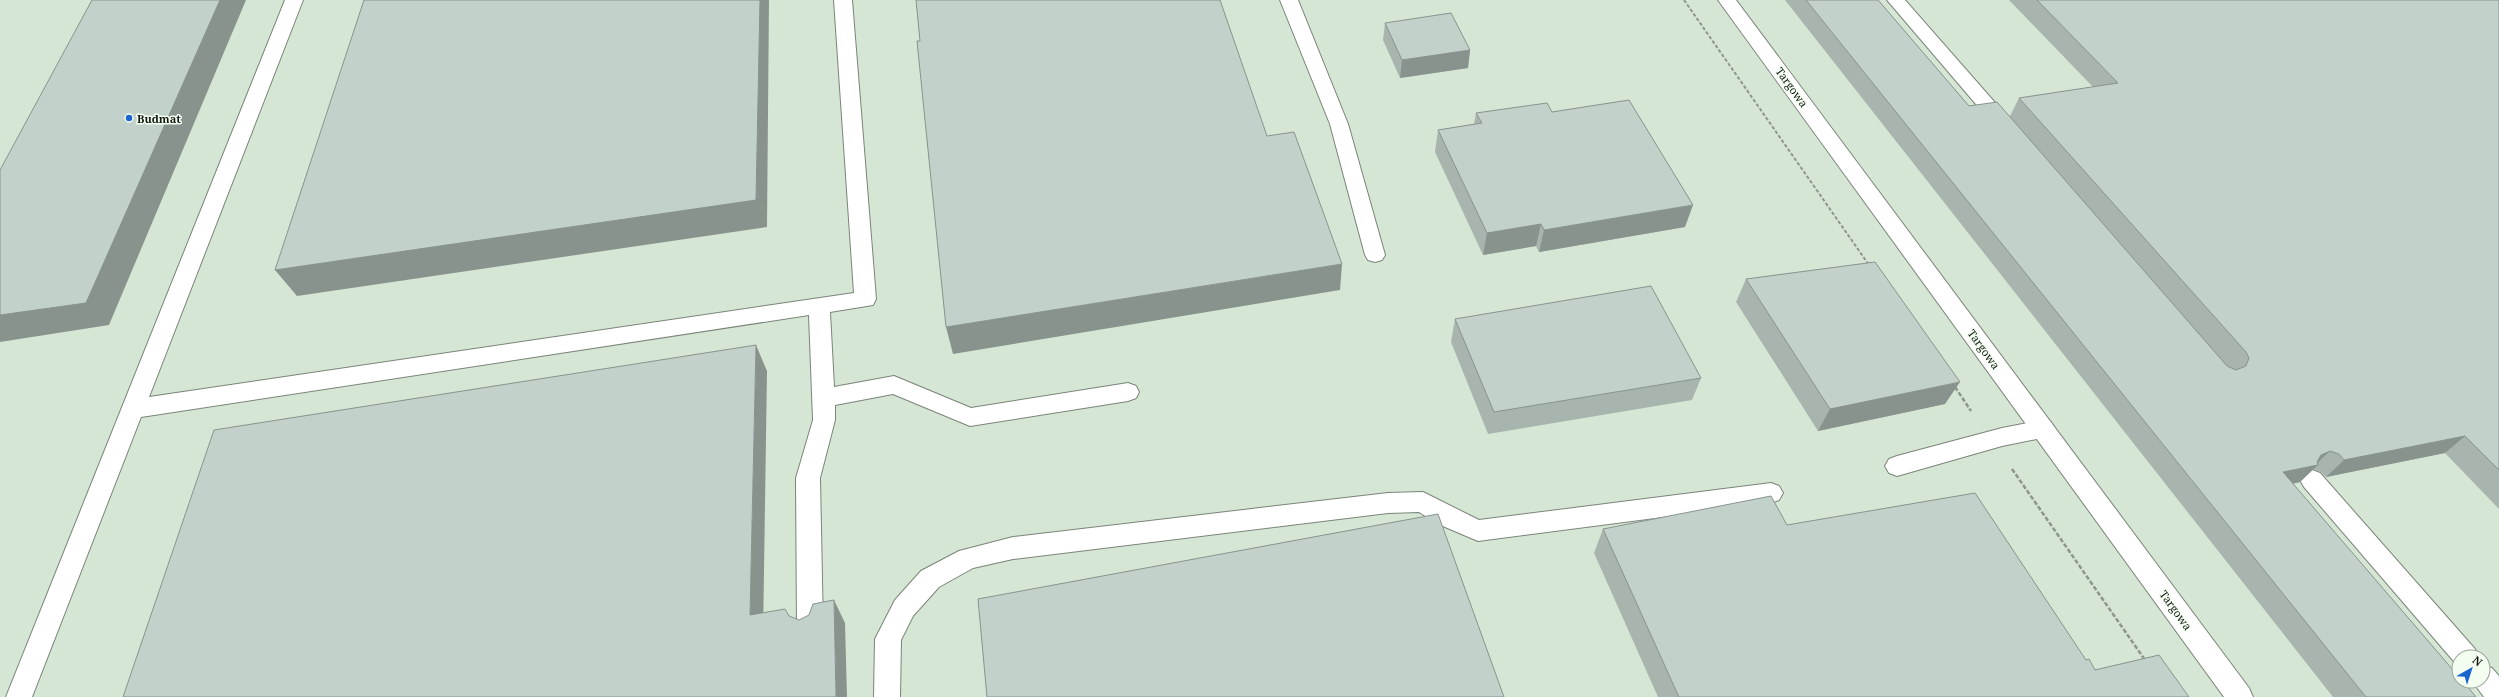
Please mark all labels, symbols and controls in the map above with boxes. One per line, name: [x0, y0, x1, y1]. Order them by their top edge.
street label: Targowa: [1772, 64, 1812, 110]
place label: Budmat: [137, 111, 181, 126]
marker: Budmat: [124, 113, 134, 123]
street label: Targowa: [1964, 326, 2004, 372]
street label: Targowa: [2156, 587, 2196, 633]
north arrow: [2451, 649, 2491, 689]
text: N: [2470, 652, 2486, 670]

